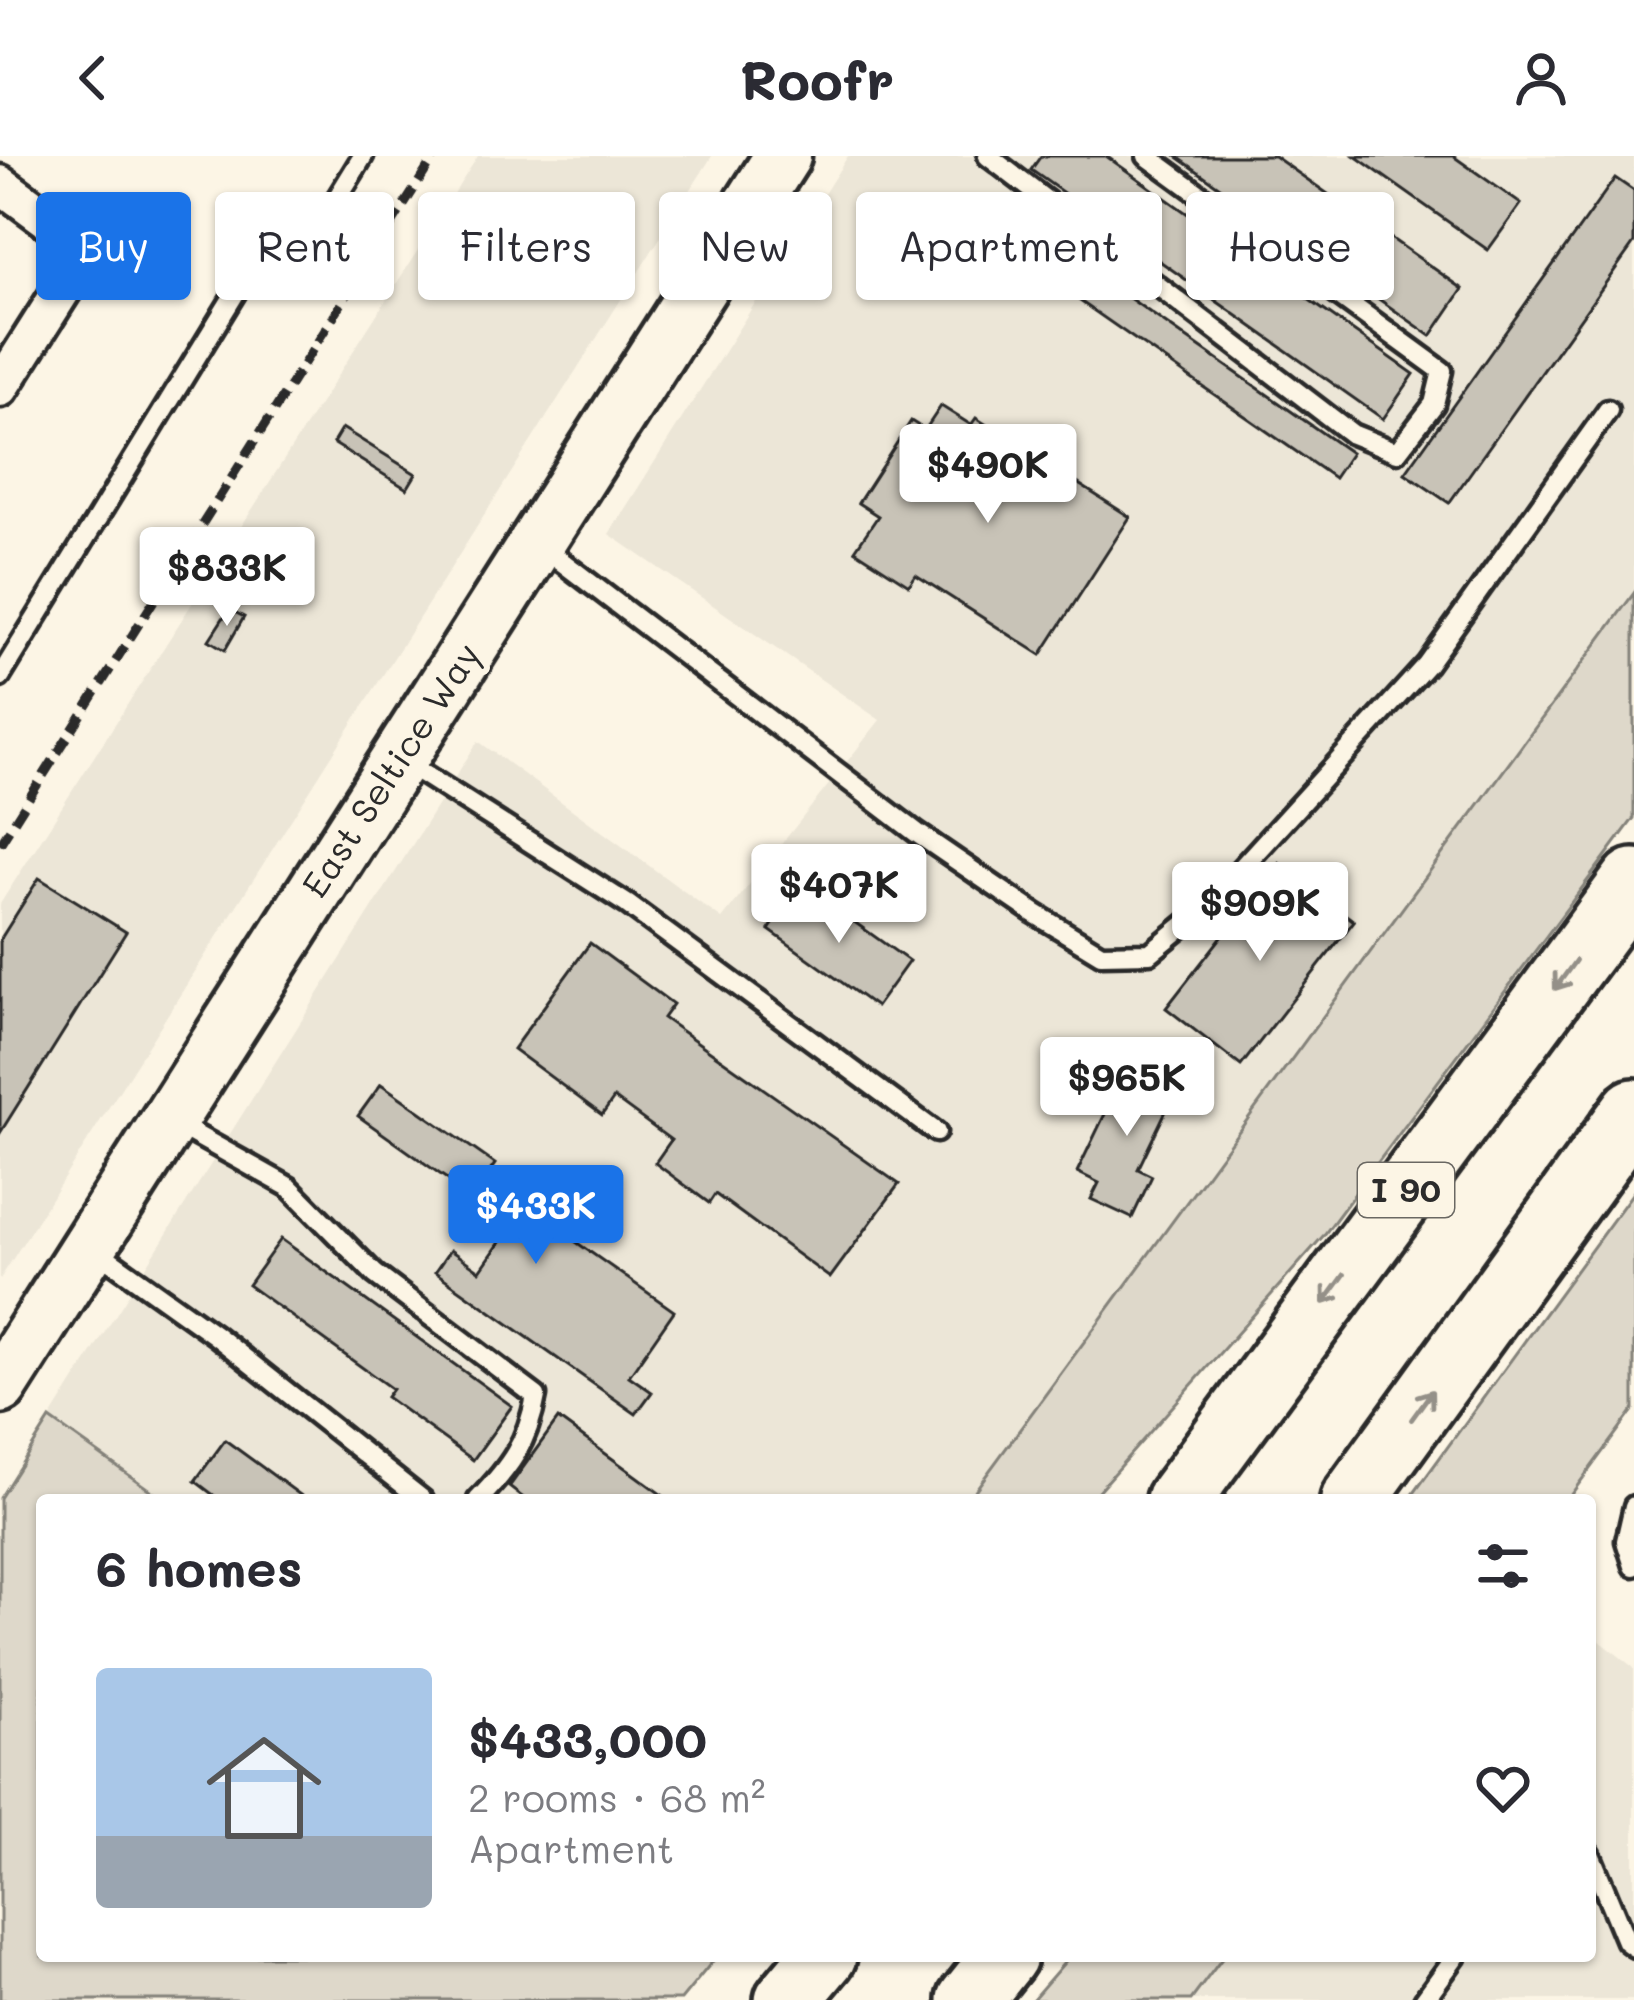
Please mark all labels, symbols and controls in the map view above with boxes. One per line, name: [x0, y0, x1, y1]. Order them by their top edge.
text: Roofr: [740, 43, 894, 114]
icon: back: [60, 45, 126, 111]
icon: person: [1508, 45, 1574, 111]
chip: Buy: [36, 192, 191, 300]
chip: Rent: [215, 192, 394, 300]
chip: Filters: [418, 192, 635, 300]
chip: New: [659, 192, 832, 300]
chip: Apartment: [856, 192, 1162, 300]
chip: House: [1186, 192, 1394, 300]
pin: $490K: [904, 424, 1072, 526]
text: $490K: [926, 437, 1050, 488]
pin: $833K: [143, 527, 311, 629]
text: $833K: [167, 540, 287, 591]
street label: East Seltice Way: [290, 633, 490, 906]
pin: $407K: [755, 844, 923, 946]
text: $407K: [778, 857, 900, 908]
pin: $909K: [1176, 862, 1344, 964]
text: $909K: [1199, 875, 1321, 926]
one-way arrow: [1552, 958, 1578, 991]
pin: $965K: [1043, 1037, 1211, 1139]
text: $965K: [1067, 1050, 1187, 1101]
road number: I 90: [1358, 1163, 1454, 1217]
pin: $433K: [452, 1165, 620, 1267]
text: $433K: [475, 1178, 597, 1229]
one-way arrow: [1321, 1272, 1347, 1305]
one-way arrow: [1409, 1389, 1434, 1422]
text: 6 homes: [96, 1533, 302, 1600]
icon: filters: [1470, 1533, 1536, 1599]
text: $433,000: [468, 1704, 707, 1771]
icon: home: [192, 1716, 336, 1860]
icon: heart: [1470, 1755, 1536, 1821]
text: 2 rooms · 68 m²: [468, 1771, 766, 1822]
text: Apartment: [468, 1822, 674, 1873]

